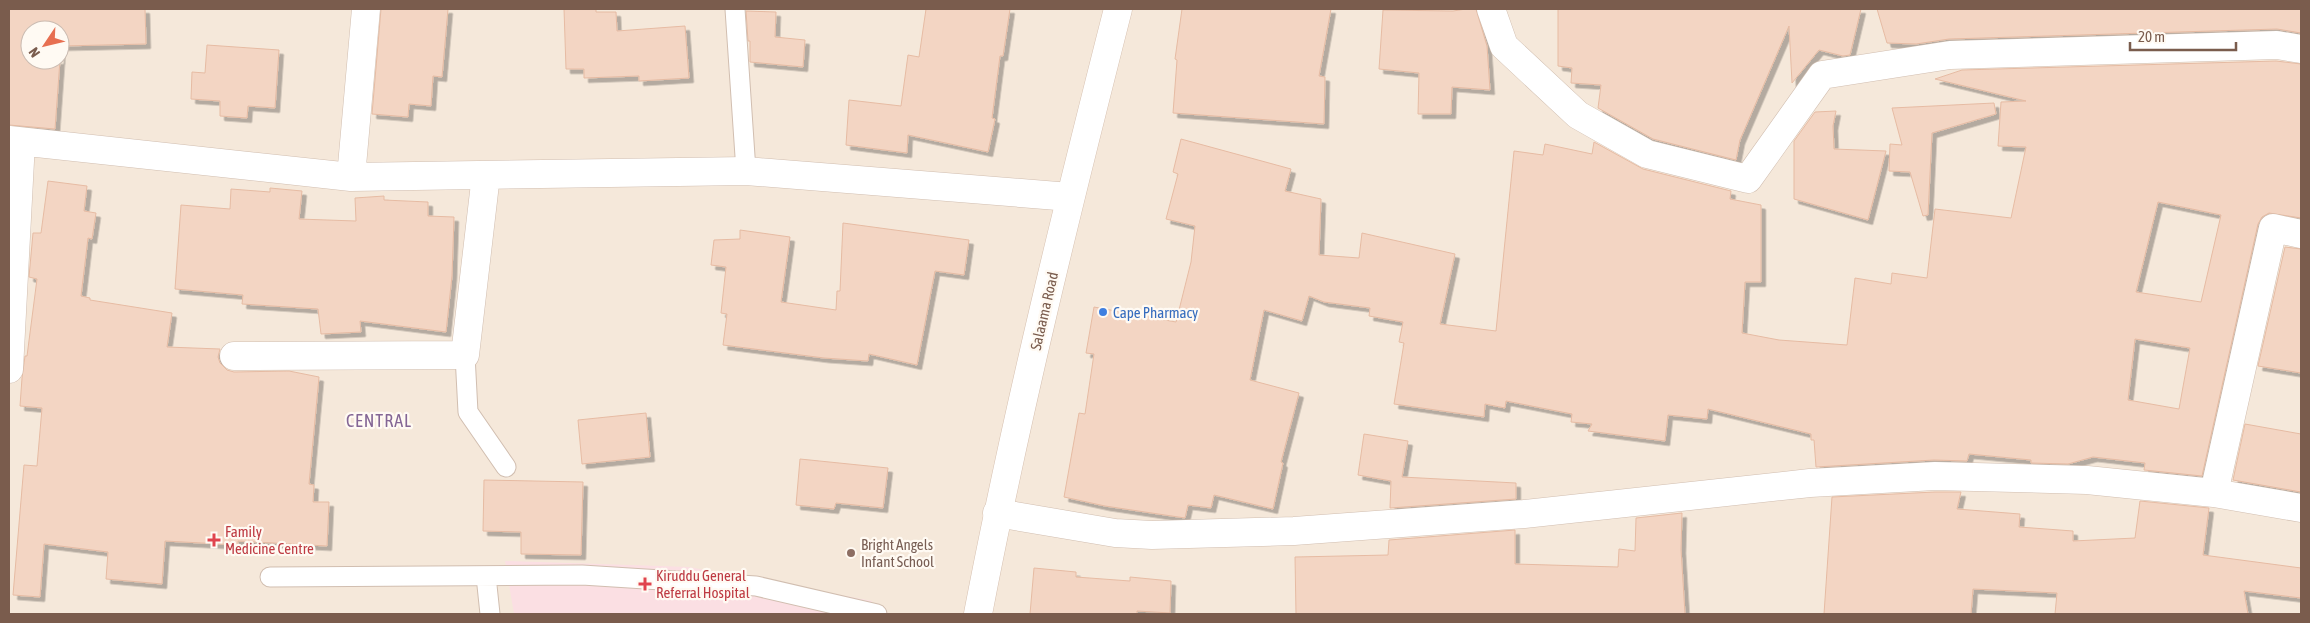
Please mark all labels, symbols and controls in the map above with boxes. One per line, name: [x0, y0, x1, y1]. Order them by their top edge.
north arrow: [20, 20, 70, 70]
scale bar: [2130, 20, 2236, 52]
text: 20 m: [2138, 28, 2165, 45]
text: N: [25, 44, 43, 60]
street label: Salaama Road: [1027, 270, 1061, 352]
place label: Cape Pharmacy: [1113, 304, 1198, 321]
marker: Cape Pharmacy: [1097, 306, 1109, 318]
district label: CENTRAL: [346, 410, 412, 431]
place label: Family Medicine Centre: [225, 523, 314, 557]
marker: Family Medicine Centre: [207, 533, 221, 547]
place label: Bright Angels Infant School: [861, 536, 934, 570]
marker: Bright Angels Infant School: [845, 547, 857, 559]
place label: Kiruddu General Referral Hospital: [656, 567, 750, 601]
marker: Kiruddu General Referral Hospital: [638, 577, 652, 591]

